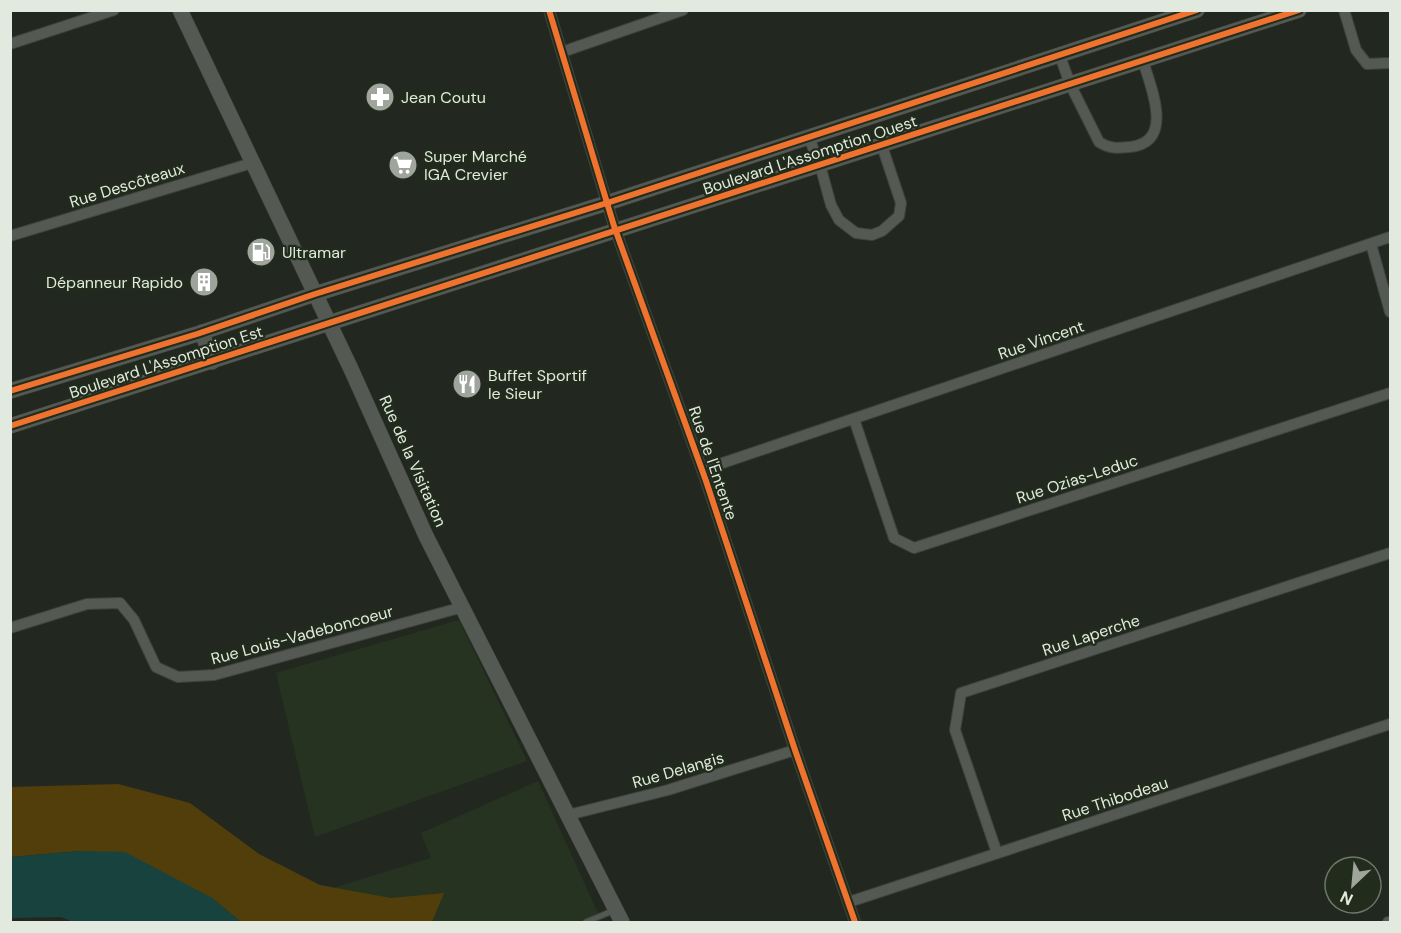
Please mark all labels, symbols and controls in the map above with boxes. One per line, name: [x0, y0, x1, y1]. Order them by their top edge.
pharmacy icon: Jean Coutu: [364, 81, 396, 113]
place label: Jean Coutu: [401, 87, 486, 108]
street label: Boulevard L'Assomption Ouest: [700, 110, 920, 200]
place label: Super Marché IGA Crevier: [424, 146, 527, 185]
supermarket icon: Super Marché IGA Crevier: [387, 149, 419, 181]
street label: Rue Descôteaux: [67, 157, 187, 212]
fuel station icon: Ultramar: [245, 236, 277, 268]
place label: Ultramar: [282, 242, 346, 263]
building icon: Dépanneur Rapido: [188, 266, 220, 298]
place label: Dépanneur Rapido: [46, 272, 183, 293]
street label: Rue Vincent: [995, 316, 1087, 364]
street label: Boulevard L'Assomption Est: [66, 321, 266, 403]
place label: Buffet Sportif le Sieur: [488, 365, 587, 404]
restaurant icon: Buffet Sportif le Sieur: [451, 368, 483, 400]
street label: Rue de la Visitation: [375, 392, 451, 530]
street label: Rue de l'Entente: [684, 403, 742, 523]
street label: Rue Ozias-Leduc: [1014, 449, 1140, 509]
street label: Rue Louis-Vadeboncoeur: [209, 601, 395, 669]
street label: Rue Laperche: [1040, 609, 1142, 661]
street label: Rue Delangis: [630, 747, 726, 793]
street label: Rue Thibodeau: [1059, 772, 1171, 826]
north arrow: [1323, 855, 1383, 915]
text: N: [1337, 886, 1356, 910]

